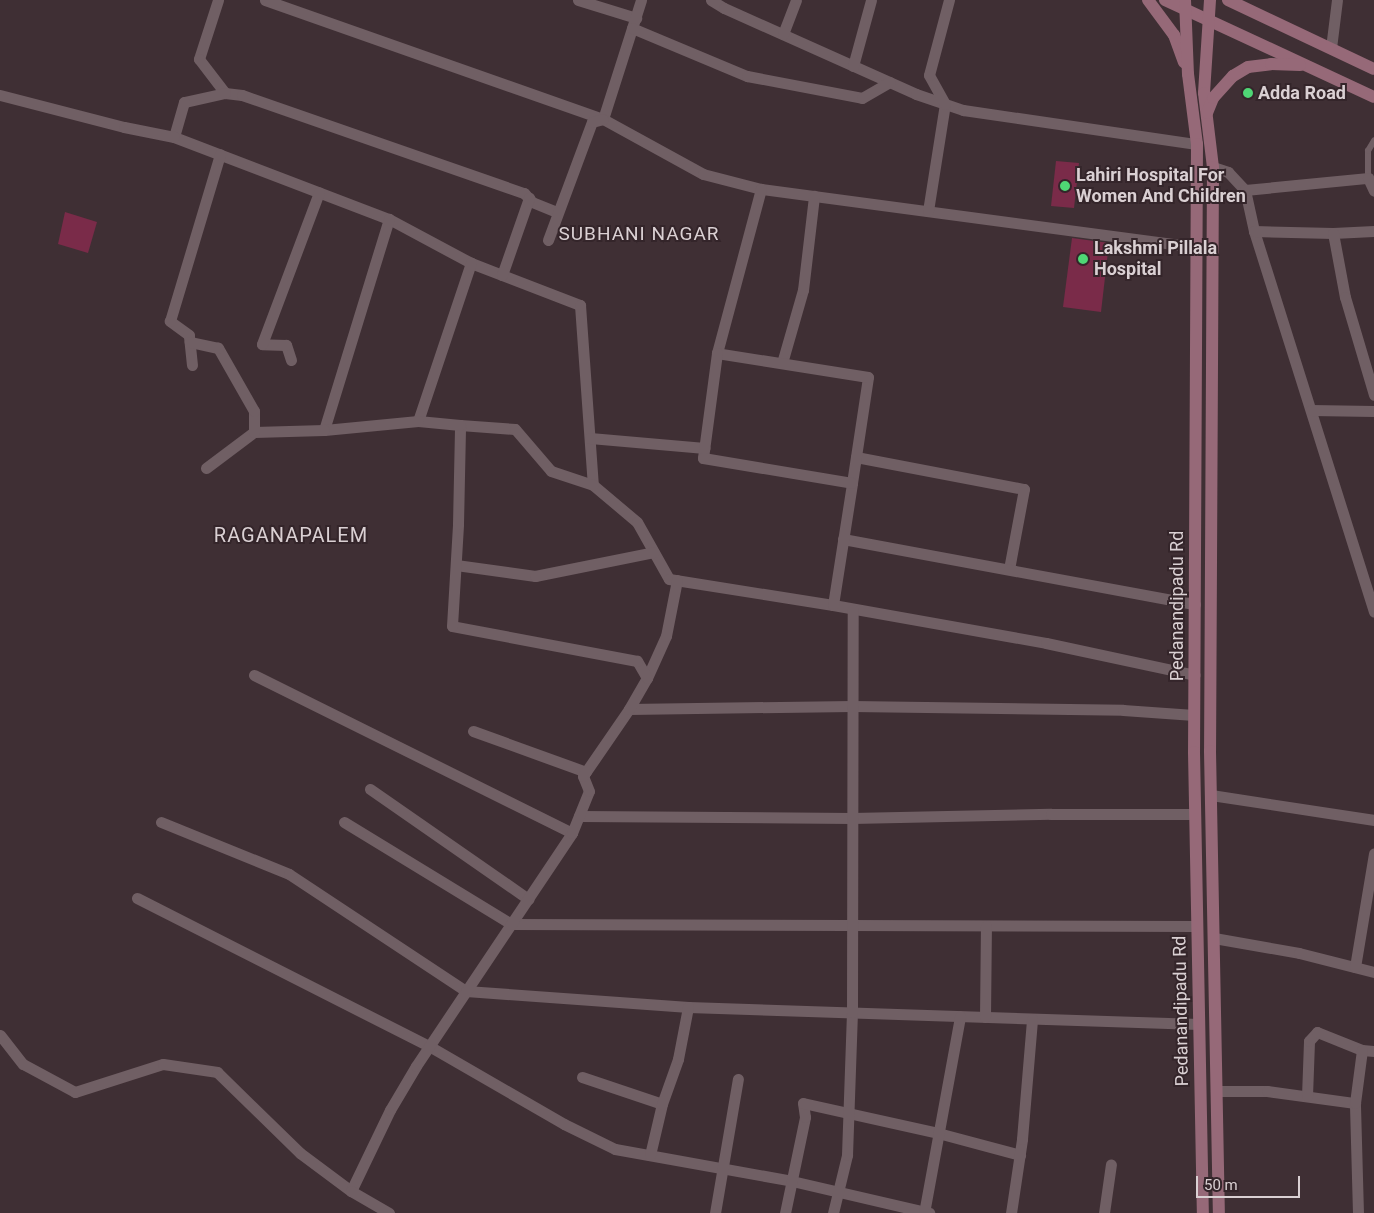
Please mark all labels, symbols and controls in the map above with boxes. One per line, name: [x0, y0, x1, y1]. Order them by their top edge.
place label: Adda Road: [1258, 82, 1346, 104]
marker: Adda Road: [1242, 87, 1254, 99]
place label: Lahiri Hospital For Women And Children: [1076, 165, 1246, 208]
marker: Lahiri Hospital For Women And Children: [1058, 179, 1072, 193]
district label: SUBHANI NAGAR: [557, 223, 721, 245]
place label: Lakshmi Pillala Hospital: [1094, 238, 1217, 280]
marker: Lakshmi Pillala Hospital: [1076, 252, 1090, 266]
district label: RAGANAPALEM: [212, 523, 370, 547]
street label: Pedanandipadu Rd: [1166, 531, 1188, 681]
street label: Pedanandipadu Rd: [1169, 936, 1193, 1086]
scale bar: [1199, 1166, 1303, 1198]
text: 50 m: [1204, 1176, 1238, 1194]

